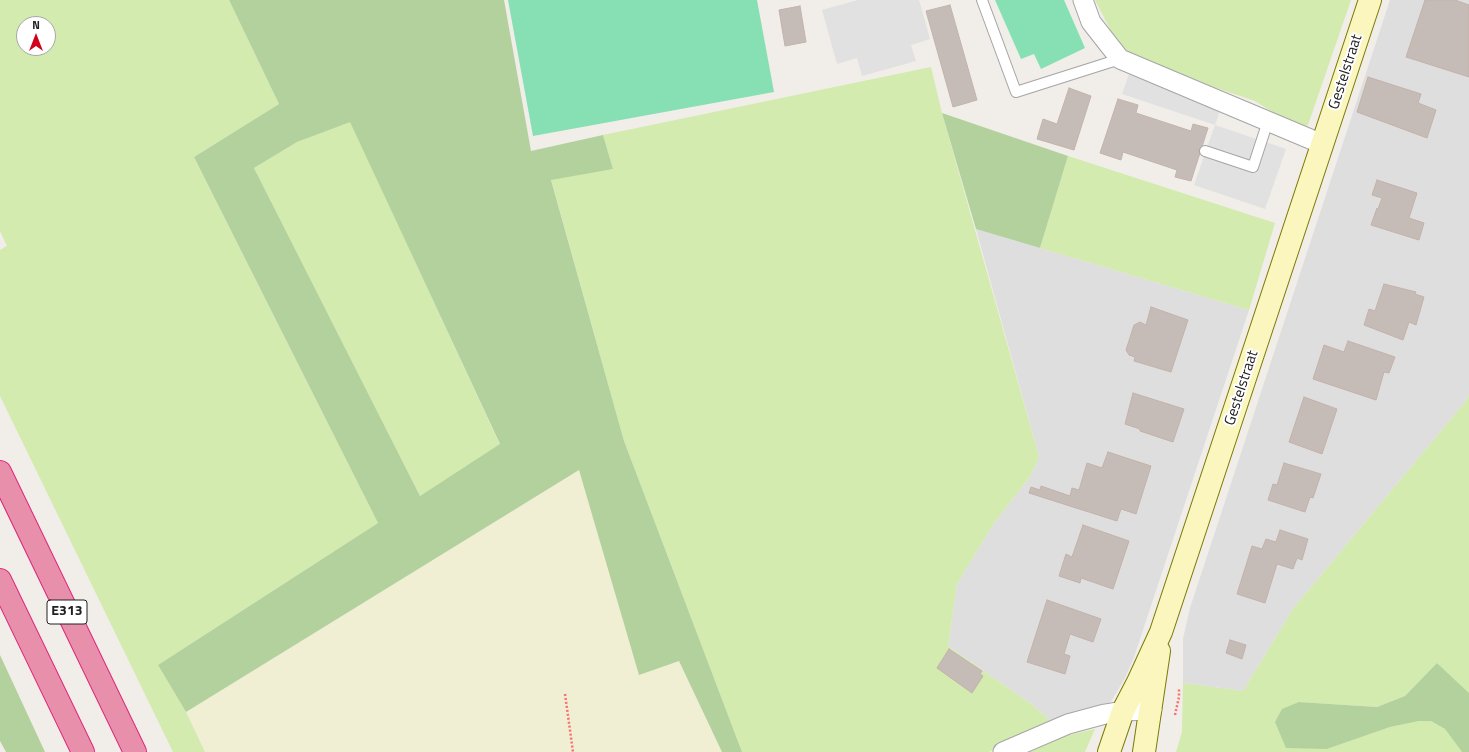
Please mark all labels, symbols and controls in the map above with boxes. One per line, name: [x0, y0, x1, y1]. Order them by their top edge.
north arrow: [16, 16, 56, 56]
text: N: [32, 17, 40, 33]
street label: Gestelstraat: [1325, 32, 1367, 112]
street label: Gestelstraat: [1221, 348, 1263, 428]
road number: E313: [47, 600, 87, 624]

